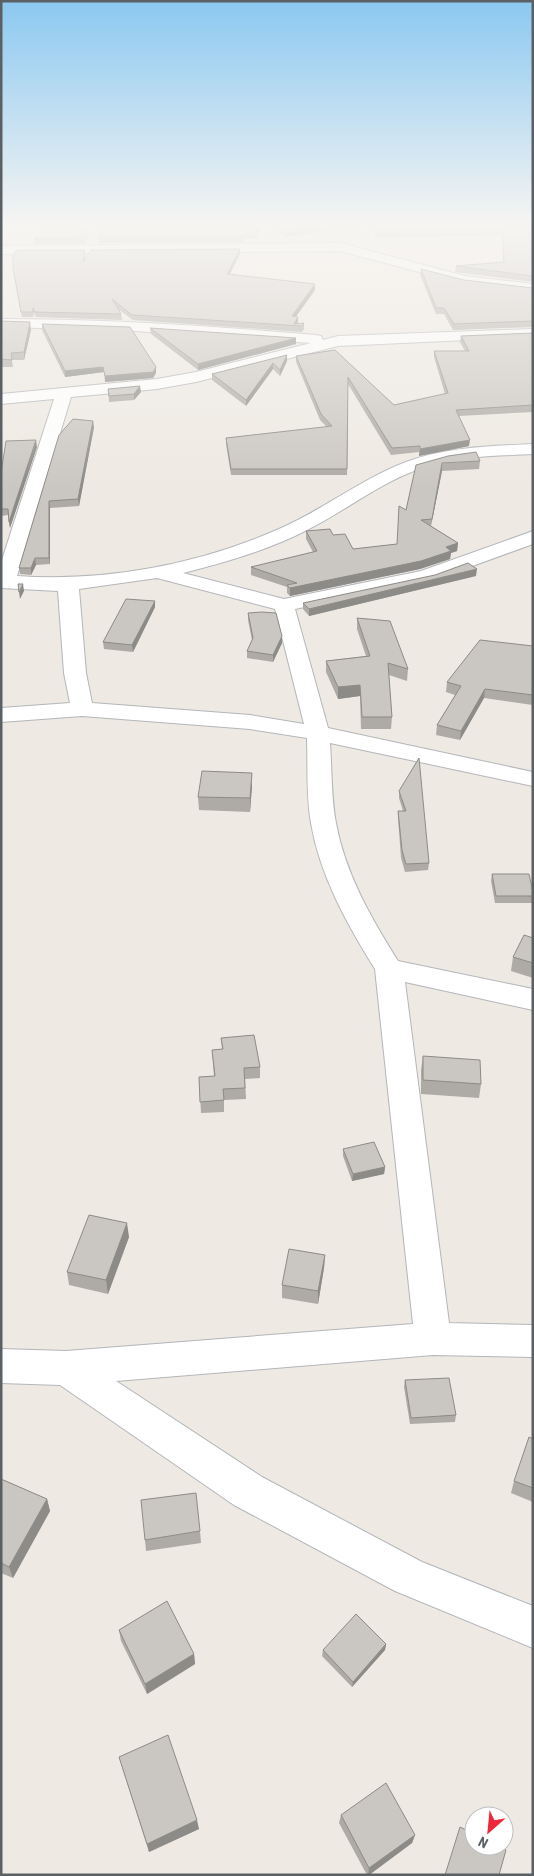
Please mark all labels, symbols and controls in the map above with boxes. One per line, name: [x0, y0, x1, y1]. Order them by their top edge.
north arrow: [464, 1806, 514, 1856]
text: N: [476, 1834, 491, 1852]

